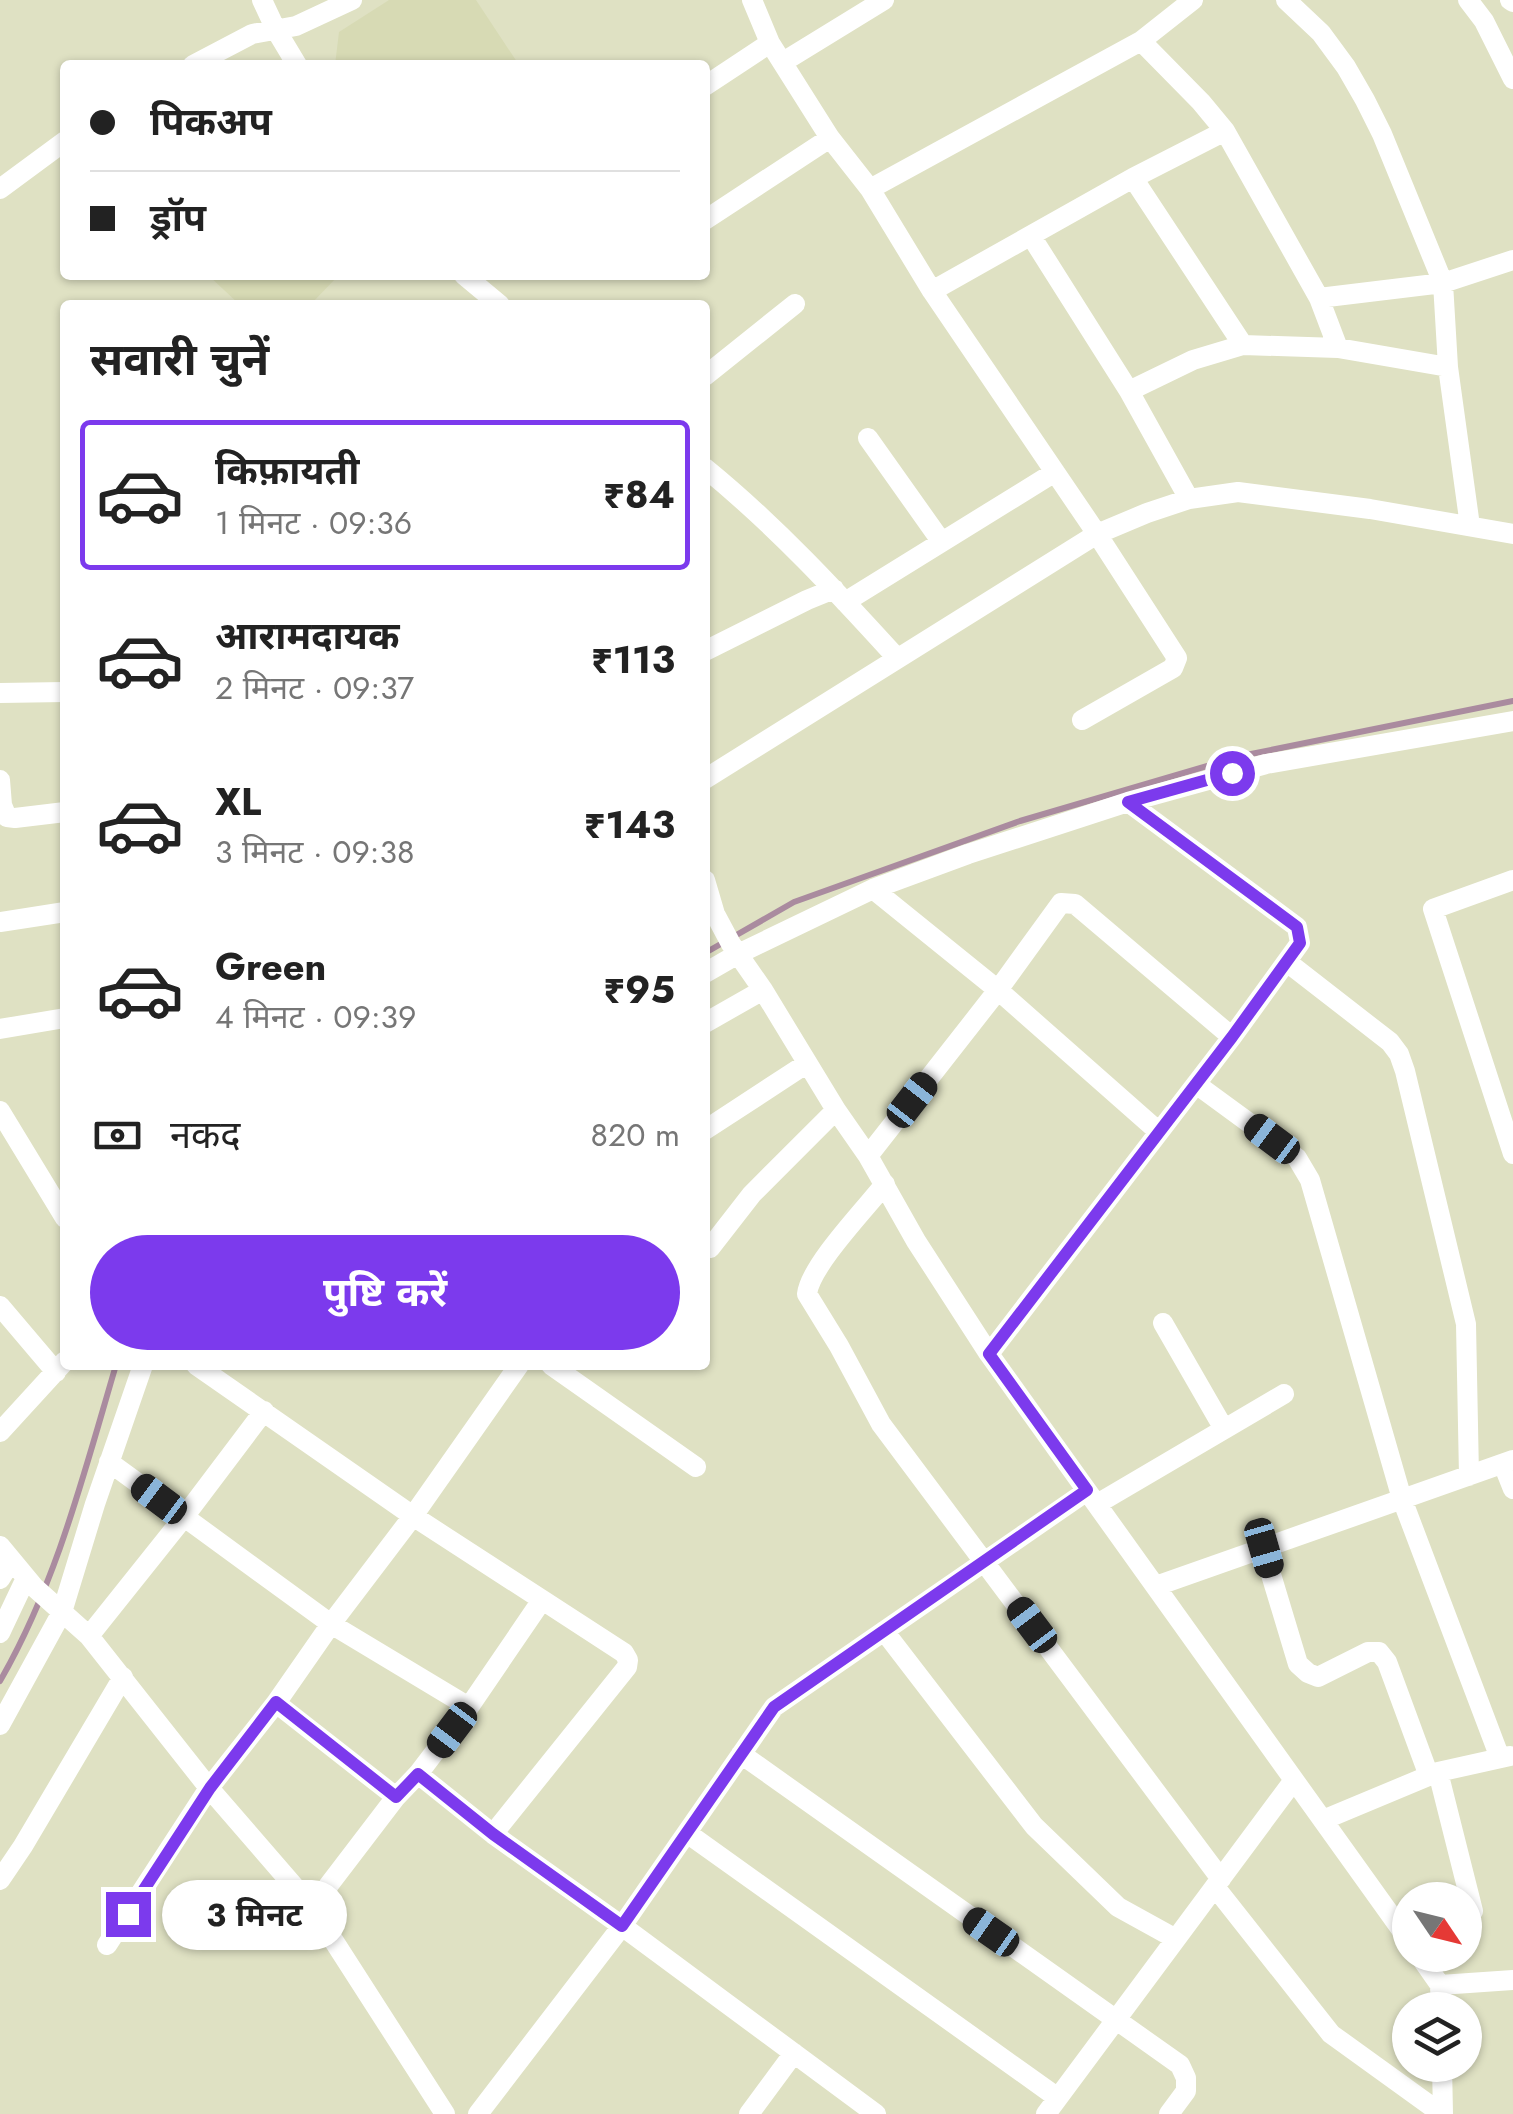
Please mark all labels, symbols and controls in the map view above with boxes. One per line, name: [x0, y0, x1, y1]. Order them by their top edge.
text: पिकअप: [150, 94, 272, 149]
text: ड्रॉप: [150, 190, 206, 245]
text: सवारी चुनें: [90, 327, 269, 392]
text: किफ़ायती: [215, 443, 359, 498]
icon: car: [95, 450, 185, 540]
text: ₹84: [603, 467, 675, 522]
text: 1 मिनट · 09:36: [215, 500, 412, 546]
text: आरामदायक: [215, 608, 399, 663]
icon: car: [95, 615, 185, 705]
text: ₹113: [591, 632, 675, 687]
text: 2 मिनट · 09:37: [215, 665, 414, 711]
route start: [1210, 751, 1255, 796]
text: XL: [215, 774, 261, 829]
icon: car: [95, 780, 185, 870]
text: ₹143: [584, 797, 675, 852]
text: 3 मिनट · 09:38: [215, 829, 414, 875]
text: Green: [215, 939, 326, 994]
icon: car: [95, 945, 185, 1035]
text: ₹95: [603, 962, 675, 1017]
text: 4 मिनट · 09:39: [215, 994, 417, 1040]
car: [882, 1067, 942, 1133]
text: नकद: [170, 1107, 240, 1162]
icon: cash: [90, 1108, 145, 1163]
car: [1239, 1109, 1305, 1169]
text: 820 m: [591, 1112, 680, 1158]
button: पुष्टि करें: [90, 1235, 680, 1350]
car: [126, 1469, 192, 1529]
car: [1241, 1515, 1287, 1581]
car: [1002, 1592, 1062, 1658]
car: [422, 1697, 482, 1763]
callout: 3 मिनट: [163, 1879, 348, 1949]
north arrow: [1392, 1882, 1482, 1972]
map controls: [1392, 1882, 1482, 2082]
route end: [106, 1892, 151, 1937]
text: 3 मिनट: [206, 1892, 303, 1938]
car: [958, 1903, 1024, 1961]
button: layers: [1392, 1992, 1482, 2082]

